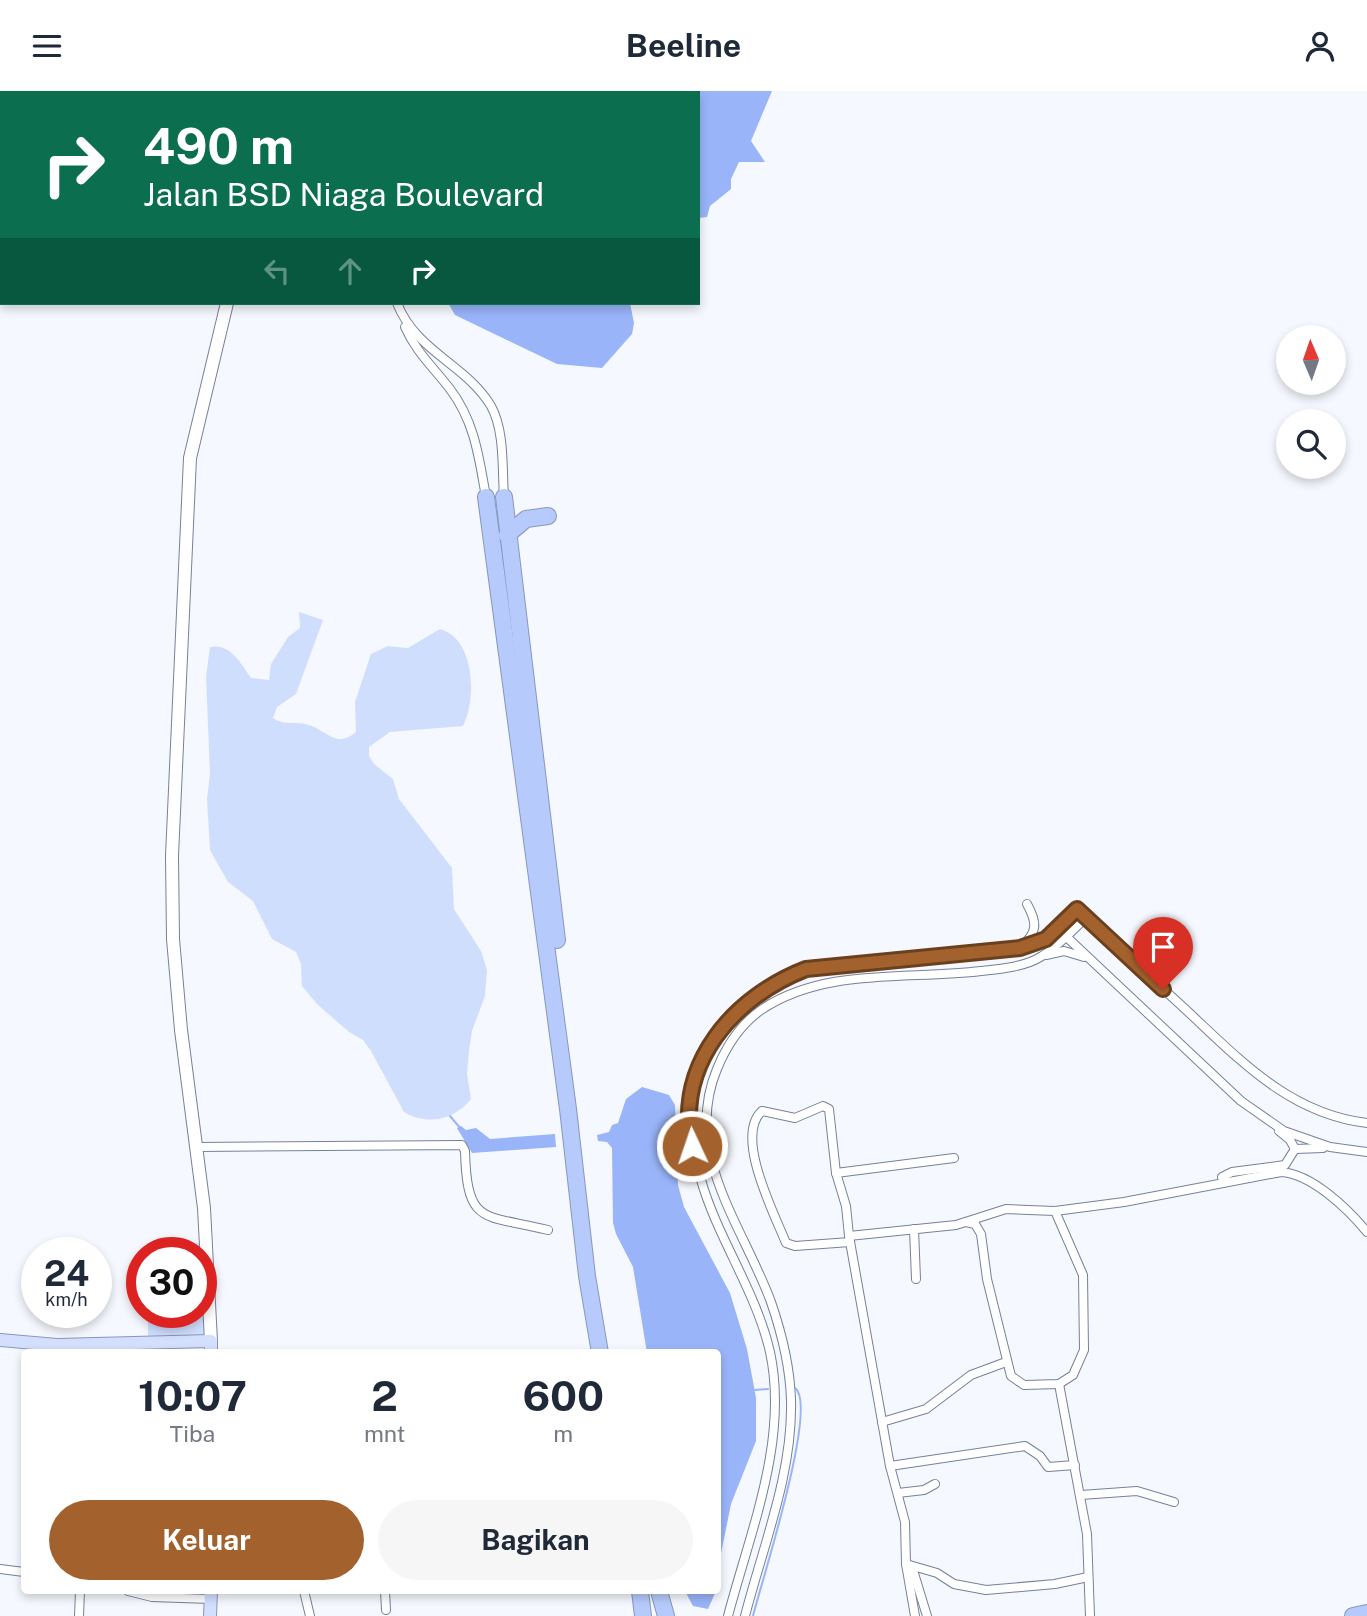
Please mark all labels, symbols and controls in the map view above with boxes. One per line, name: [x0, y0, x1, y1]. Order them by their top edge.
icon: menu: [28, 27, 66, 65]
text: Beeline: [626, 27, 741, 64]
icon: person: [1301, 27, 1339, 65]
text: 490 m: [143, 117, 294, 175]
icon: right: [28, 119, 119, 210]
text: Jalan BSD Niaga Boulevard: [143, 176, 544, 213]
icon: left: [258, 252, 296, 290]
icon: ahead: [331, 252, 369, 290]
icon: right: [404, 252, 442, 290]
north arrow: [1276, 325, 1346, 395]
map controls: [1276, 325, 1346, 479]
button: search: [1276, 409, 1346, 479]
pin: [1133, 917, 1193, 989]
icon: arrive: [1144, 928, 1182, 966]
position arrow: [655, 1109, 729, 1183]
speed limit sign: 30: [126, 1237, 217, 1328]
text: 24: [44, 1253, 89, 1294]
text: km/h: [45, 1289, 88, 1310]
text: 10:07: [138, 1371, 247, 1420]
text: 2: [371, 1371, 398, 1420]
text: 600: [522, 1371, 604, 1420]
text: Tiba: [170, 1420, 215, 1447]
text: mnt: [364, 1420, 406, 1447]
text: m: [553, 1420, 573, 1447]
button: Keluar: [49, 1500, 364, 1580]
button: Bagikan: [378, 1500, 693, 1580]

